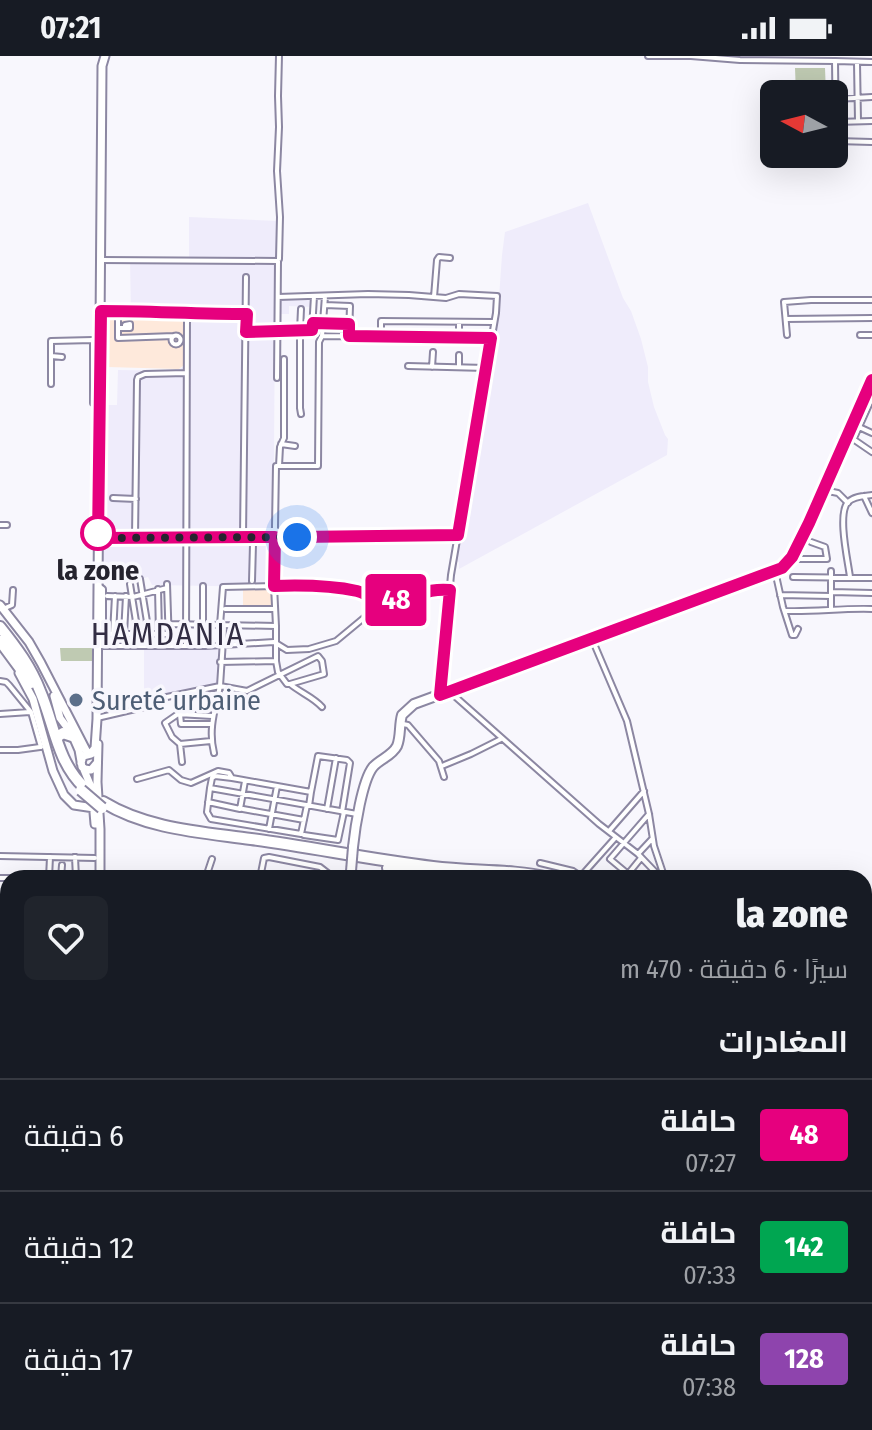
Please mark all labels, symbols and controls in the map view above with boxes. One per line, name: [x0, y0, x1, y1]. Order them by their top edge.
text: 07:21: [40, 10, 102, 46]
north arrow: [760, 80, 848, 168]
map controls: [760, 80, 848, 168]
marker: la zone: [81, 516, 115, 550]
your location: [277, 517, 317, 557]
place label: la zone: [57, 554, 139, 587]
line badge: 48: [360, 574, 432, 626]
text: 48: [381, 583, 411, 616]
district label: HAMDANIA: [91, 615, 245, 653]
place label: Sureté urbaine: [92, 684, 261, 717]
marker: Sureté urbaine: [67, 691, 85, 709]
text: la zone: [736, 891, 848, 937]
button: heart: [24, 896, 108, 980]
text: سيرًا · 6 دقيقة · 470 m: [620, 954, 848, 985]
text: المغادرات: [719, 1024, 848, 1060]
text: حافلة: [661, 1103, 736, 1139]
text: 6 دقيقة: [24, 1118, 124, 1154]
text: 48: [789, 1118, 819, 1151]
text: 07:27: [685, 1148, 736, 1179]
text: حافلة: [661, 1215, 736, 1251]
text: 12 دقيقة: [24, 1230, 134, 1266]
text: 142: [785, 1230, 823, 1263]
text: 07:33: [683, 1260, 736, 1291]
text: حافلة: [661, 1327, 736, 1363]
text: 17 دقيقة: [24, 1342, 133, 1378]
text: 128: [784, 1342, 824, 1375]
text: 07:38: [682, 1372, 736, 1403]

